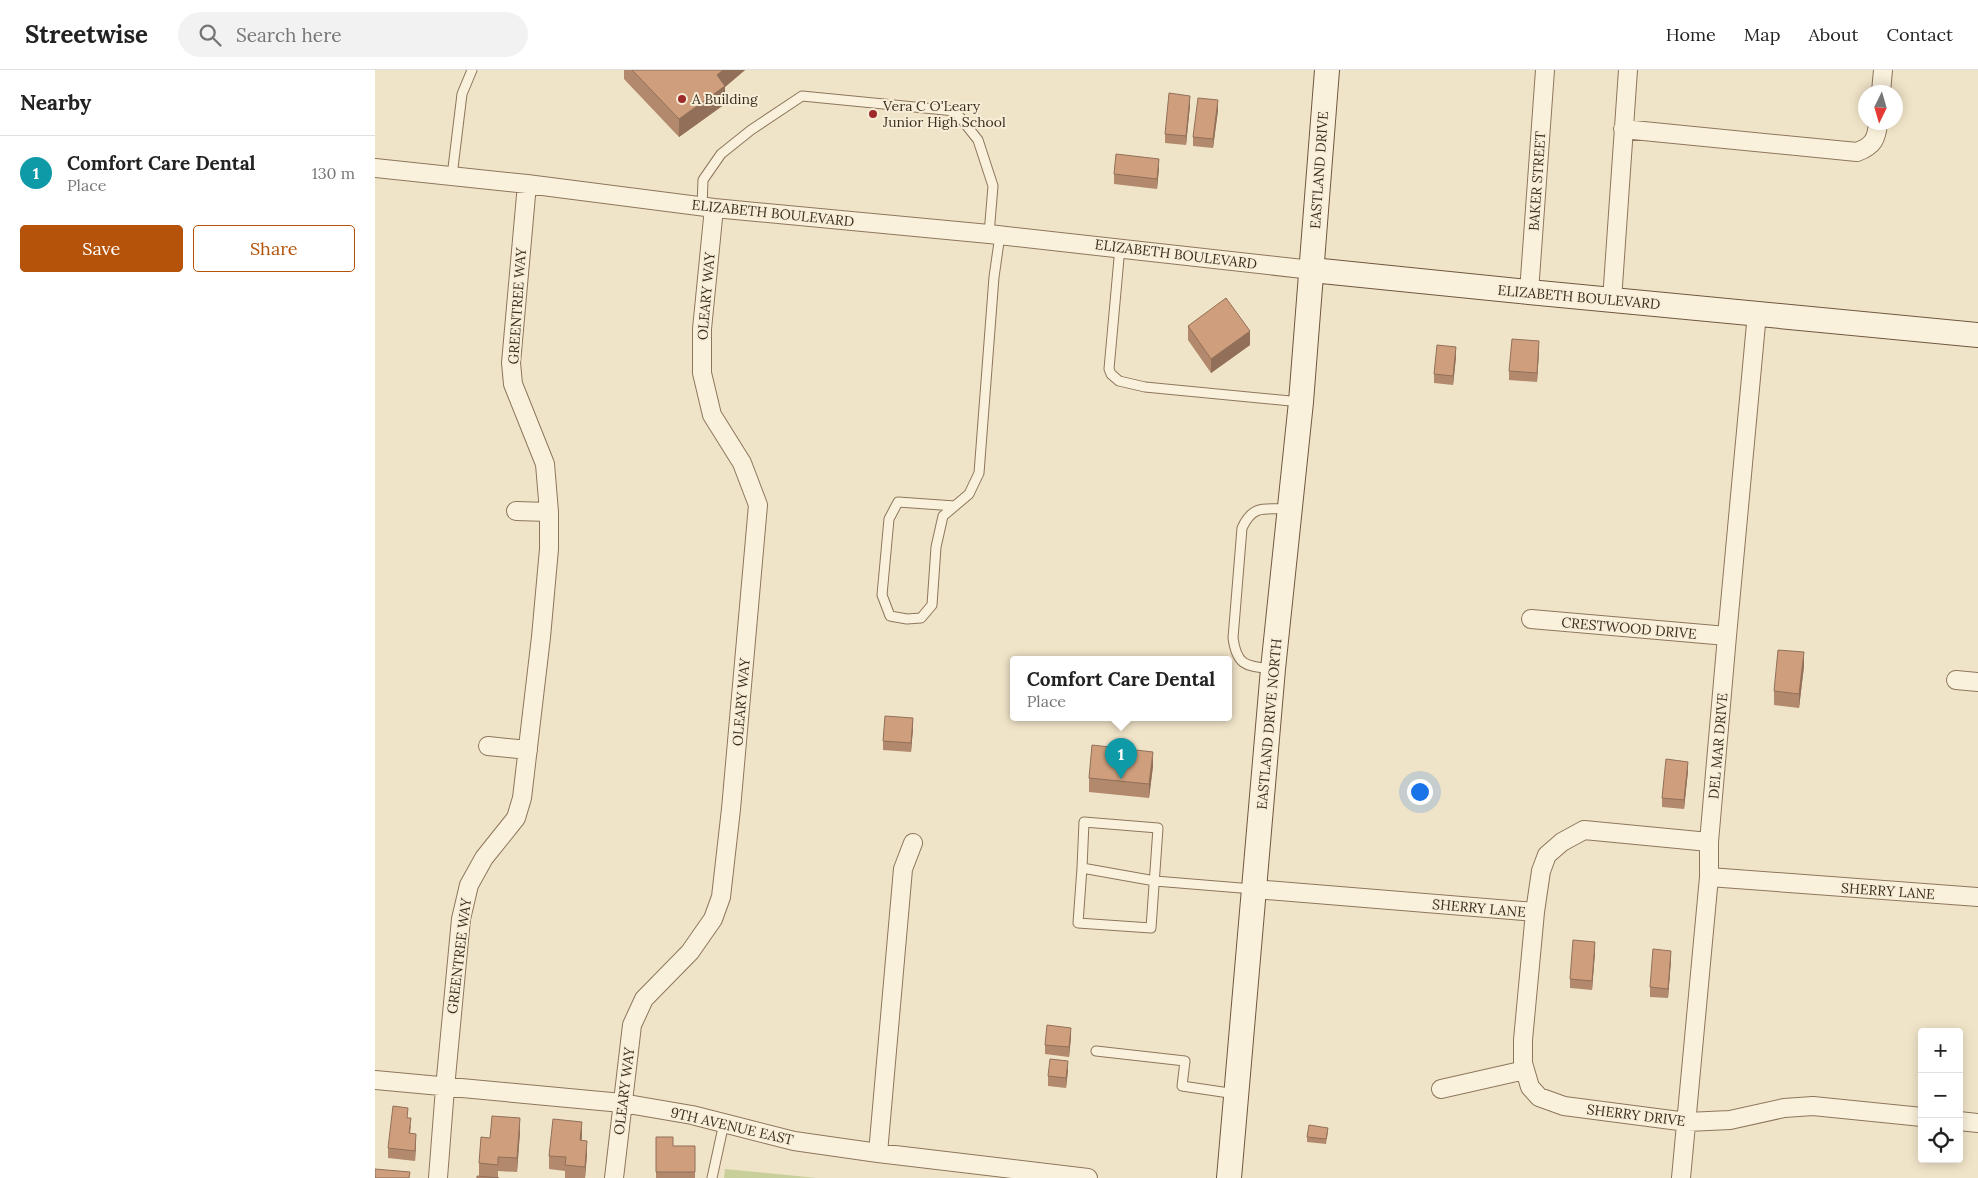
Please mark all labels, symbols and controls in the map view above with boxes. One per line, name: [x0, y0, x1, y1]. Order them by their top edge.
search box: [178, 12, 528, 57]
text: Streetwise: [25, 19, 148, 50]
icon: search: [196, 21, 224, 49]
text: Search here: [236, 23, 342, 47]
text: Home: [1666, 23, 1716, 46]
text: Map: [1744, 23, 1780, 46]
text: About: [1808, 23, 1858, 46]
text: Contact: [1886, 23, 1953, 46]
north arrow: [1858, 85, 1903, 130]
text: Nearby: [20, 89, 91, 116]
place label: A Building: [691, 90, 758, 108]
marker: A Building: [676, 93, 688, 105]
place label: Vera C O'Leary Junior High School: [882, 97, 1006, 131]
marker: Vera C O'Leary Junior High School: [867, 108, 879, 120]
street label: EASTLAND DRIVE: [1306, 110, 1332, 229]
street label: BAKER STREET: [1525, 131, 1549, 231]
text: Comfort Care Dental: [67, 151, 256, 175]
text: 1: [33, 163, 39, 183]
text: 130 m: [312, 163, 355, 183]
text: Place: [67, 175, 106, 195]
street label: ELIZABETH BOULEVARD: [691, 196, 855, 230]
button: Save: [20, 225, 183, 272]
button: Share: [193, 225, 355, 272]
street label: ELIZABETH BOULEVARD: [1094, 235, 1258, 273]
street label: GREENTREE WAY: [504, 246, 530, 365]
street label: OLEARY WAY: [693, 250, 719, 341]
street label: ELIZABETH BOULEVARD: [1497, 281, 1661, 313]
street label: CRESTWOOD DRIVE: [1561, 613, 1698, 643]
street label: EASTLAND DRIVE NORTH: [1253, 638, 1285, 810]
street label: OLEARY WAY: [728, 656, 754, 747]
popup: [1010, 656, 1232, 721]
text: Comfort Care Dental: [1027, 667, 1215, 691]
text: Place: [1027, 691, 1066, 711]
street label: DEL MAR DRIVE: [1704, 692, 1732, 800]
pin: 1: [1105, 738, 1137, 779]
your location: [1407, 779, 1433, 805]
street label: SHERRY LANE: [1840, 879, 1936, 903]
street label: SHERRY LANE: [1431, 895, 1527, 921]
street label: GREENTREE WAY: [443, 896, 475, 1015]
map controls: [1918, 1028, 1963, 1163]
button: +: [1918, 1028, 1963, 1073]
street label: OLEARY WAY: [610, 1045, 638, 1136]
button: −: [1918, 1073, 1963, 1118]
street label: SHERRY DRIVE: [1586, 1100, 1687, 1130]
street label: 9TH AVENUE EAST: [669, 1103, 795, 1149]
button: locate: [1918, 1118, 1963, 1163]

